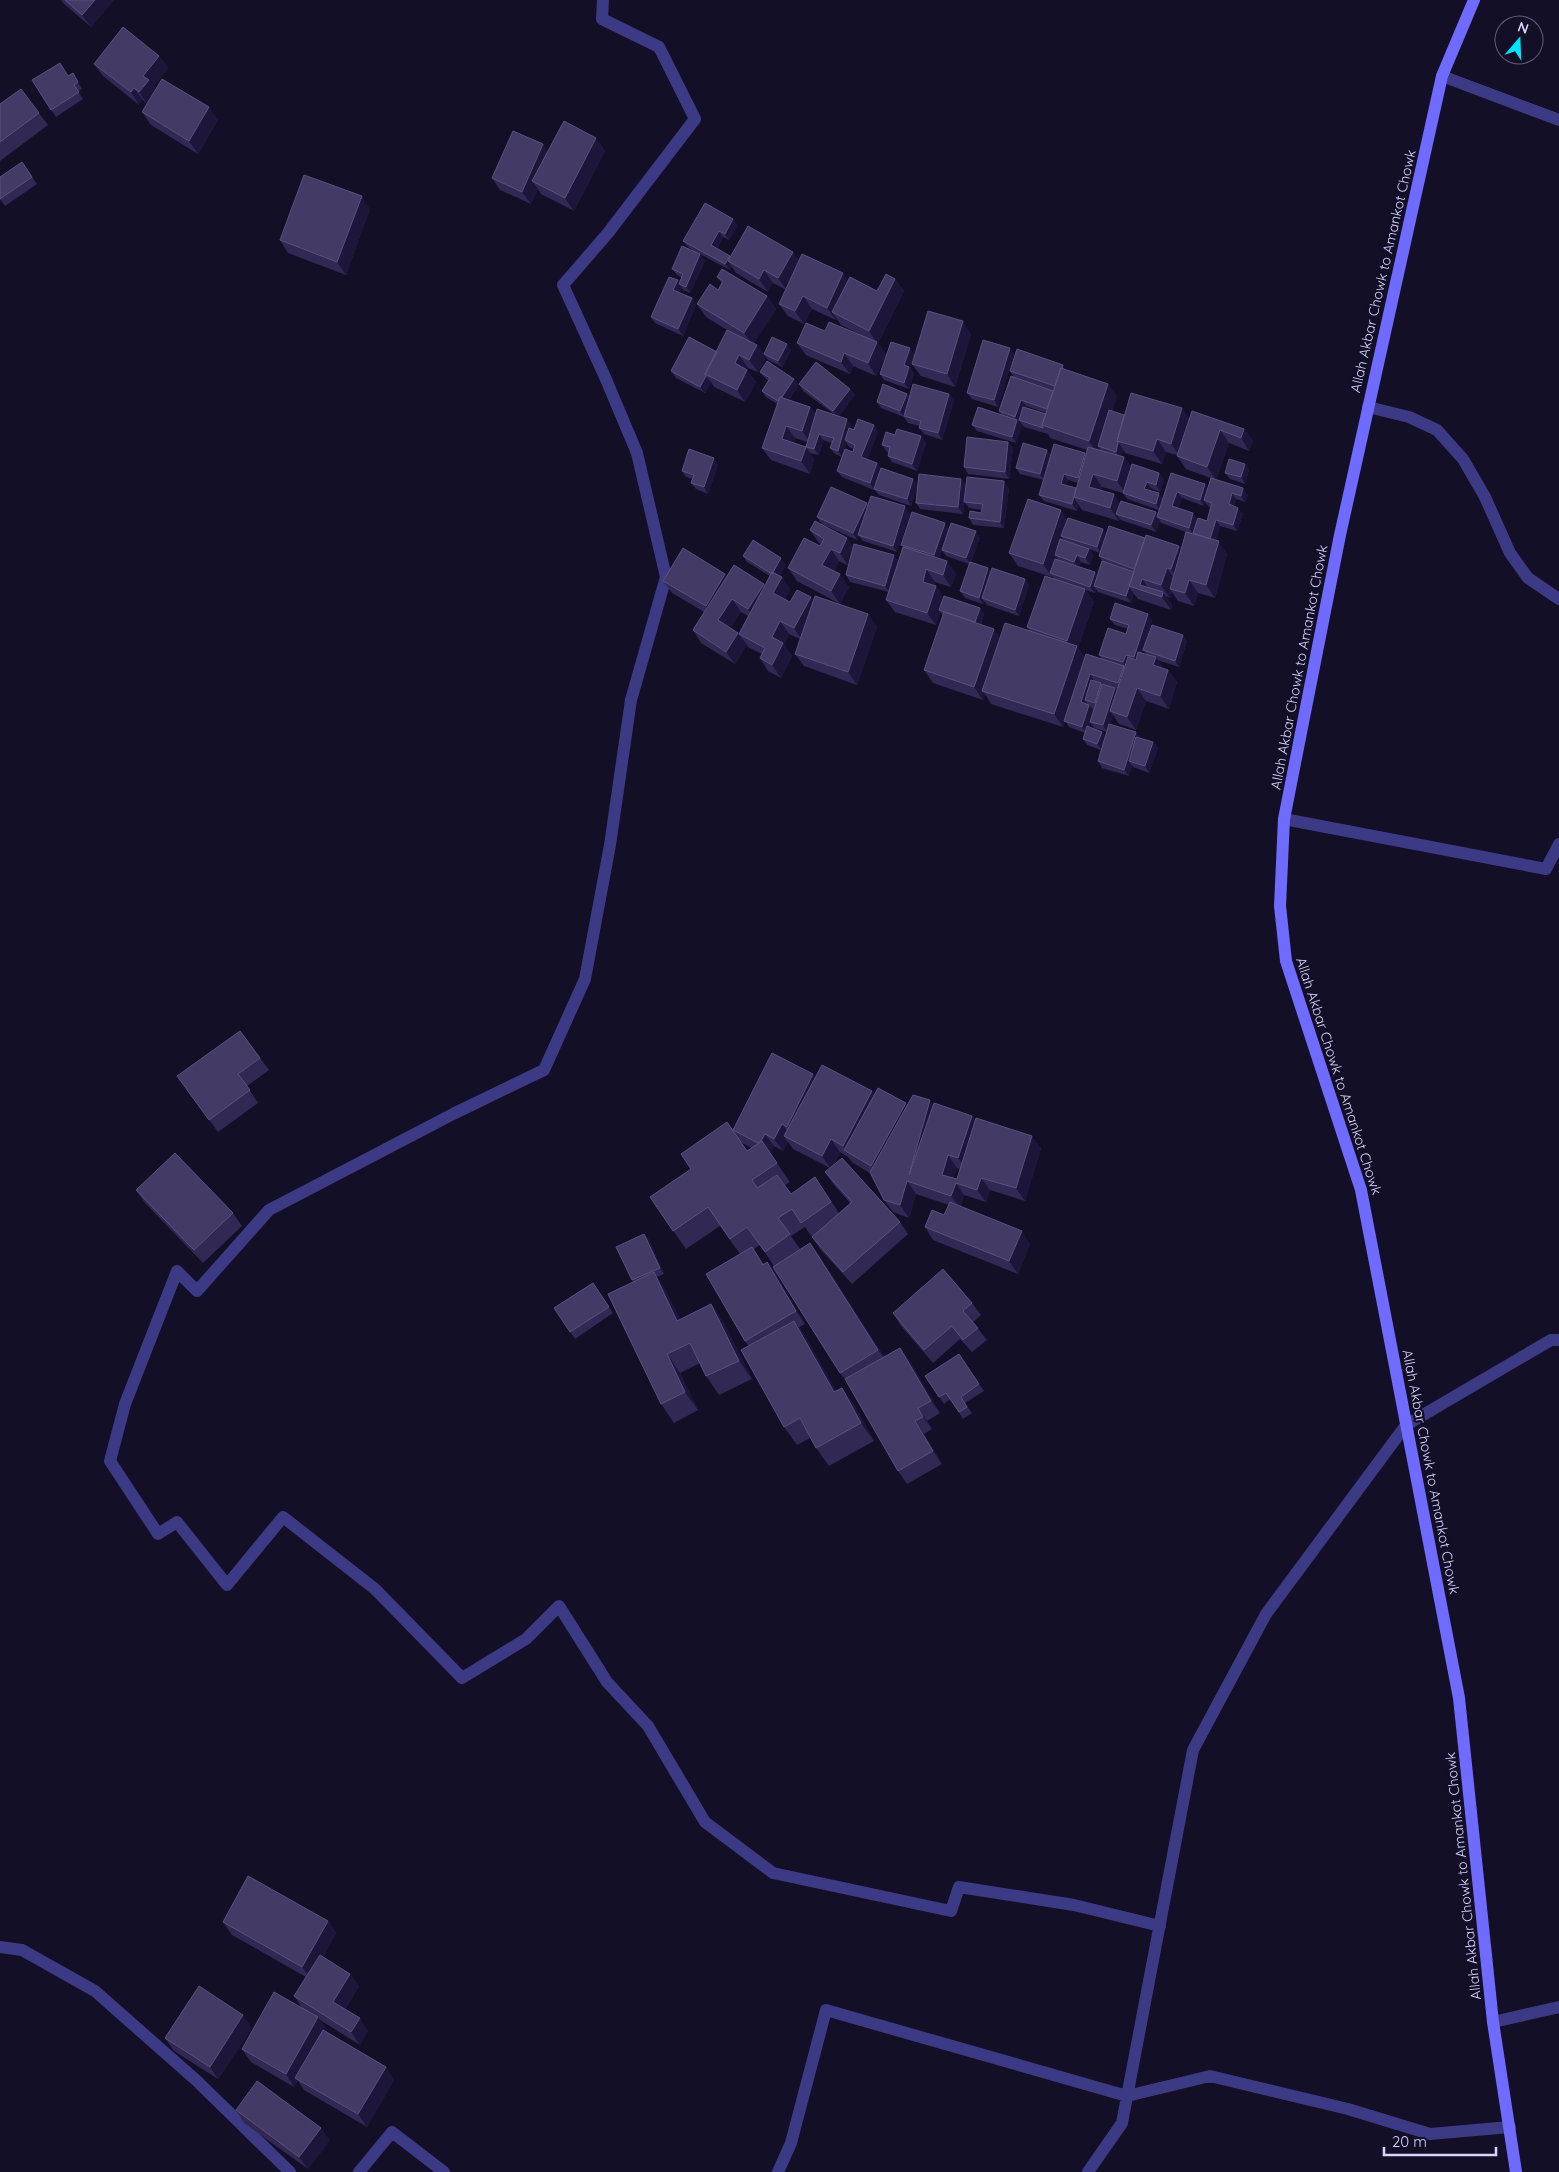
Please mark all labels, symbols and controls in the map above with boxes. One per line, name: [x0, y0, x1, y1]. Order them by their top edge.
north arrow: [1494, 15, 1544, 65]
text: N: [1515, 18, 1531, 38]
street label: Allah Akbar Chowk to Amankot Chowk: [1346, 148, 1420, 394]
street label: Allah Akbar Chowk to Amankot Chowk: [1266, 543, 1332, 791]
street label: Allah Akbar Chowk to Amankot Chowk: [1292, 955, 1386, 1197]
street label: Allah Akbar Chowk to Amankot Chowk: [1398, 1348, 1464, 1596]
street label: Allah Akbar Chowk to Amankot Chowk: [1441, 1751, 1485, 2001]
scale bar: [1384, 2124, 1496, 2156]
text: 20 m: [1392, 2132, 1427, 2151]

